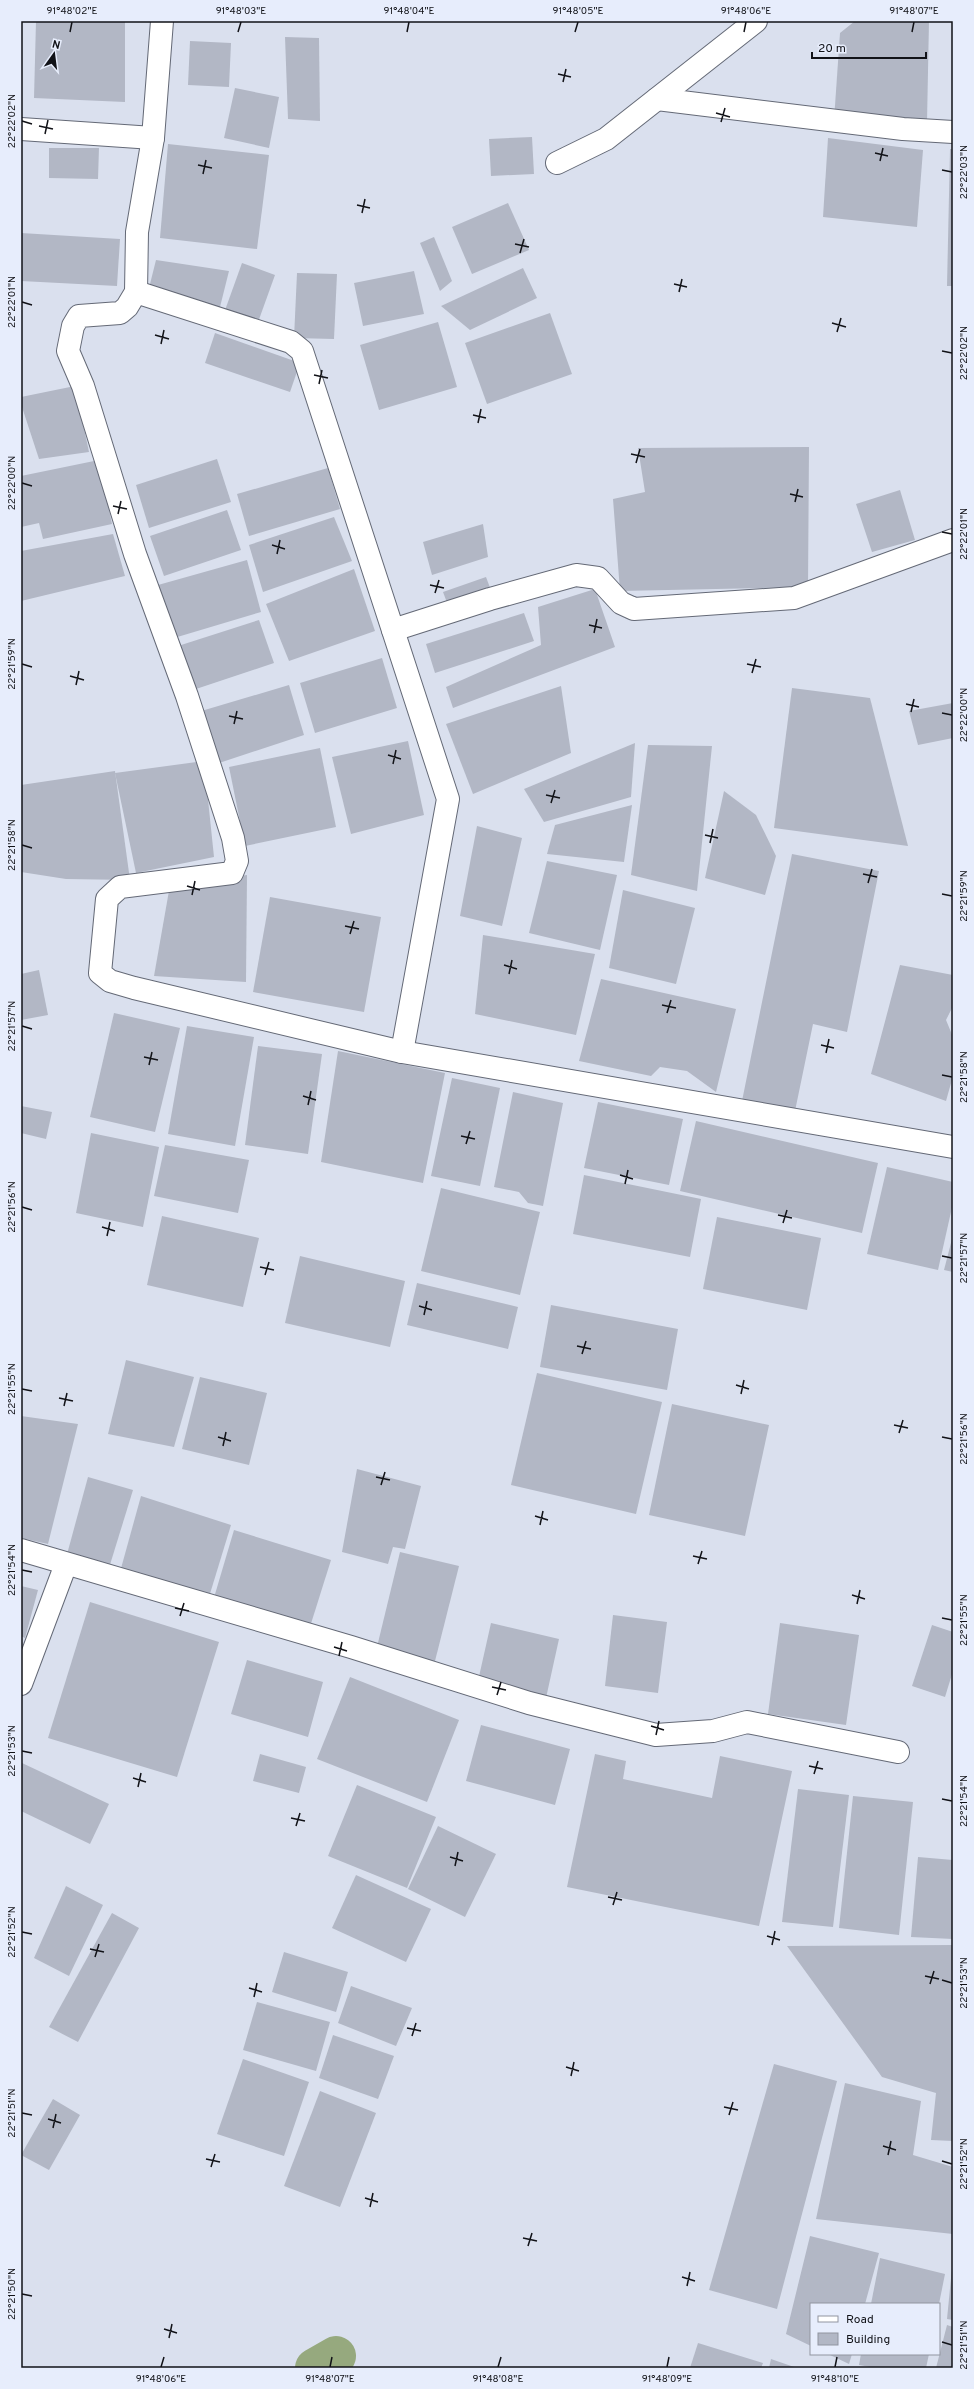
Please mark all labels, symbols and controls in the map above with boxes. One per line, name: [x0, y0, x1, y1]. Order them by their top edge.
text: 91°48'02"E: [47, 5, 97, 18]
text: 91°48'03"E: [216, 5, 266, 18]
text: 91°48'04"E: [384, 5, 434, 18]
text: 91°48'05"E: [553, 5, 603, 18]
text: 91°48'06"E: [721, 5, 771, 18]
text: 91°48'07"E: [889, 5, 939, 18]
north arrow: [34, 34, 74, 74]
scale bar: [812, 34, 926, 60]
text: N: [51, 38, 62, 53]
text: 20 m: [818, 41, 846, 57]
text: 22°22'02"N: [6, 94, 19, 148]
text: 22°22'03"N: [958, 145, 971, 199]
text: 22°22'01"N: [6, 276, 19, 328]
text: 22°22'02"N: [958, 326, 971, 380]
text: 22°22'00"N: [6, 456, 19, 510]
text: 22°22'01"N: [958, 508, 971, 560]
text: 22°21'59"N: [6, 638, 19, 690]
text: 22°22'00"N: [958, 688, 971, 742]
text: 22°21'58"N: [6, 819, 19, 871]
text: 22°21'59"N: [958, 870, 971, 922]
text: 22°21'57"N: [6, 1001, 19, 1051]
text: 22°21'58"N: [958, 1051, 971, 1103]
text: 22°21'56"N: [6, 1181, 19, 1233]
text: 22°21'57"N: [958, 1233, 971, 1283]
text: 22°21'55"N: [6, 1363, 19, 1415]
text: 22°21'56"N: [958, 1413, 971, 1465]
text: 22°21'54"N: [6, 1544, 19, 1596]
text: 22°21'55"N: [958, 1594, 971, 1646]
text: 22°21'53"N: [6, 1725, 19, 1777]
text: 22°21'54"N: [958, 1775, 971, 1827]
text: 22°21'52"N: [6, 1906, 19, 1958]
text: 22°21'53"N: [958, 1957, 971, 2009]
text: 22°21'51"N: [6, 2088, 19, 2138]
text: 22°21'52"N: [958, 2138, 971, 2190]
text: 22°21'50"N: [6, 2268, 19, 2320]
legend: [810, 2303, 940, 2355]
text: Road: [846, 2312, 874, 2328]
text: 22°21'51"N: [958, 2320, 971, 2370]
text: Building: [846, 2332, 890, 2348]
text: 91°48'06"E: [136, 2373, 186, 2386]
text: 91°48'07"E: [305, 2373, 355, 2386]
text: 91°48'08"E: [473, 2373, 523, 2386]
text: 91°48'09"E: [642, 2373, 692, 2386]
text: 91°48'10"E: [811, 2373, 859, 2386]

